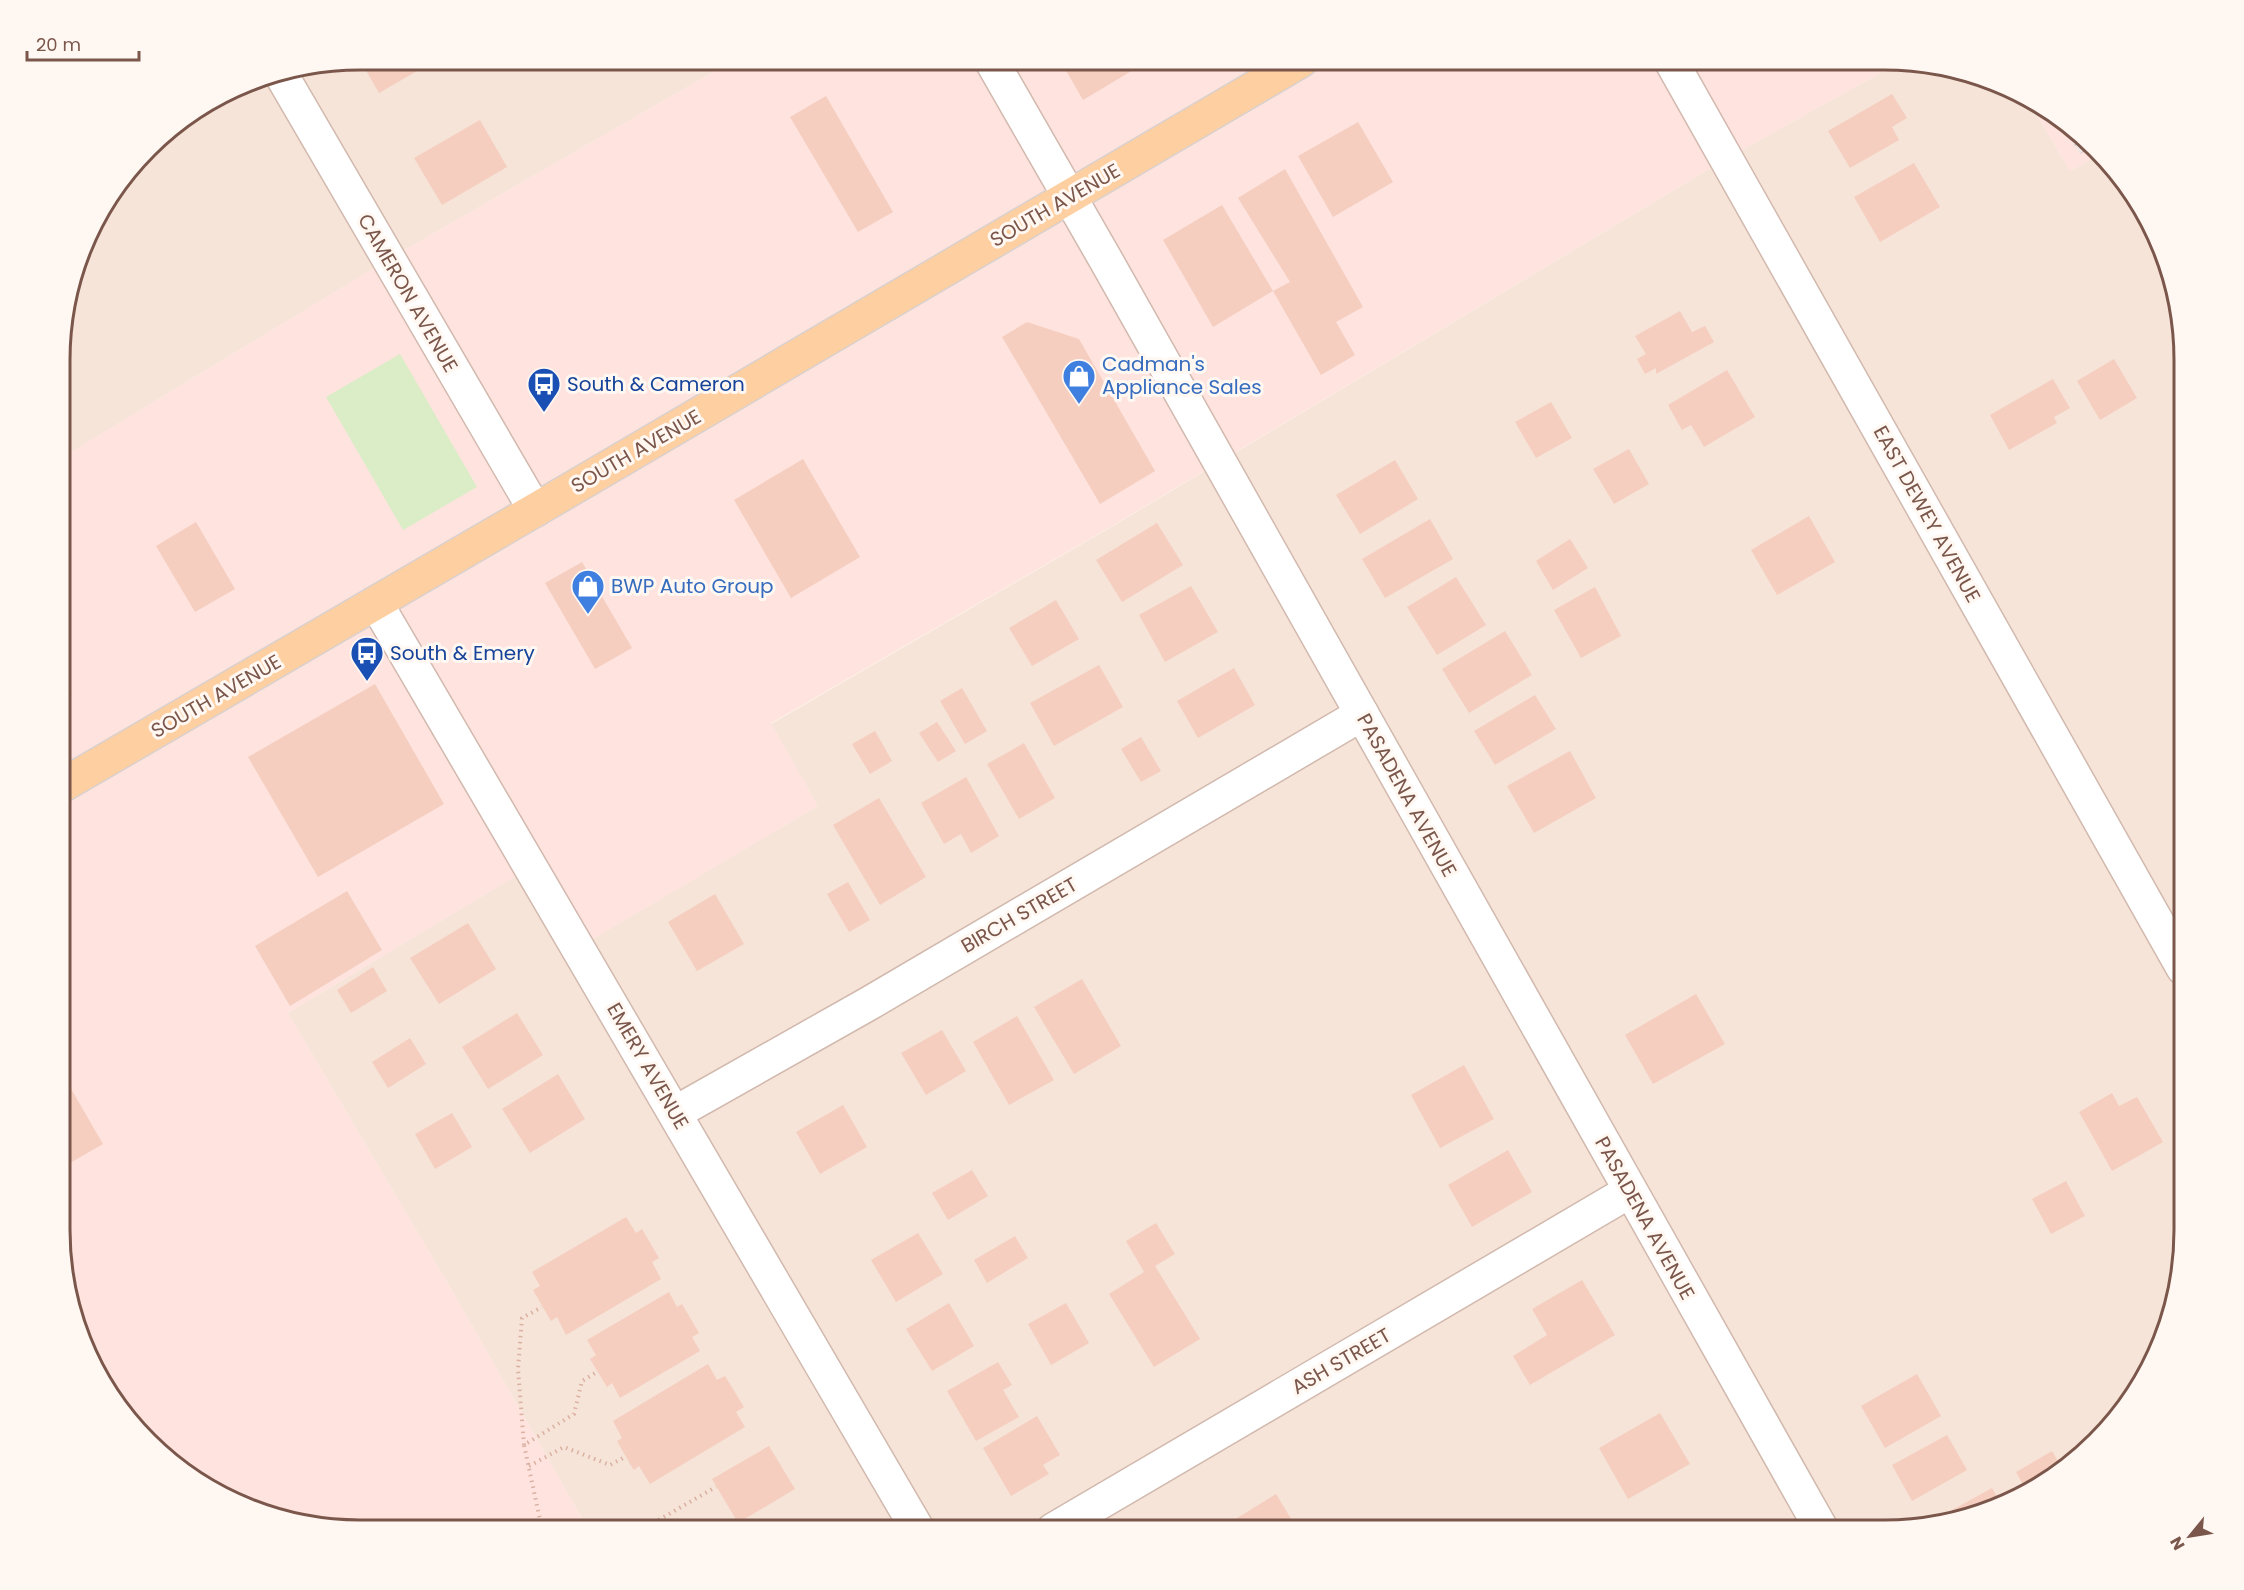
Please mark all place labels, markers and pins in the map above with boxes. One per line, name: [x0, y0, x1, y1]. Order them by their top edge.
place label: Cadman's Appliance Sales: [1102, 350, 1262, 401]
shop icon: Cadman's Appliance Sales: [1061, 358, 1097, 405]
bus stop icon: South & Cameron: [526, 366, 562, 413]
place label: South & Cameron: [567, 370, 745, 398]
shop icon: BWP Auto Group: [570, 568, 606, 615]
place label: BWP Auto Group: [611, 572, 774, 600]
bus stop icon: South & Emery: [349, 635, 385, 682]
place label: South & Emery: [390, 639, 535, 667]

